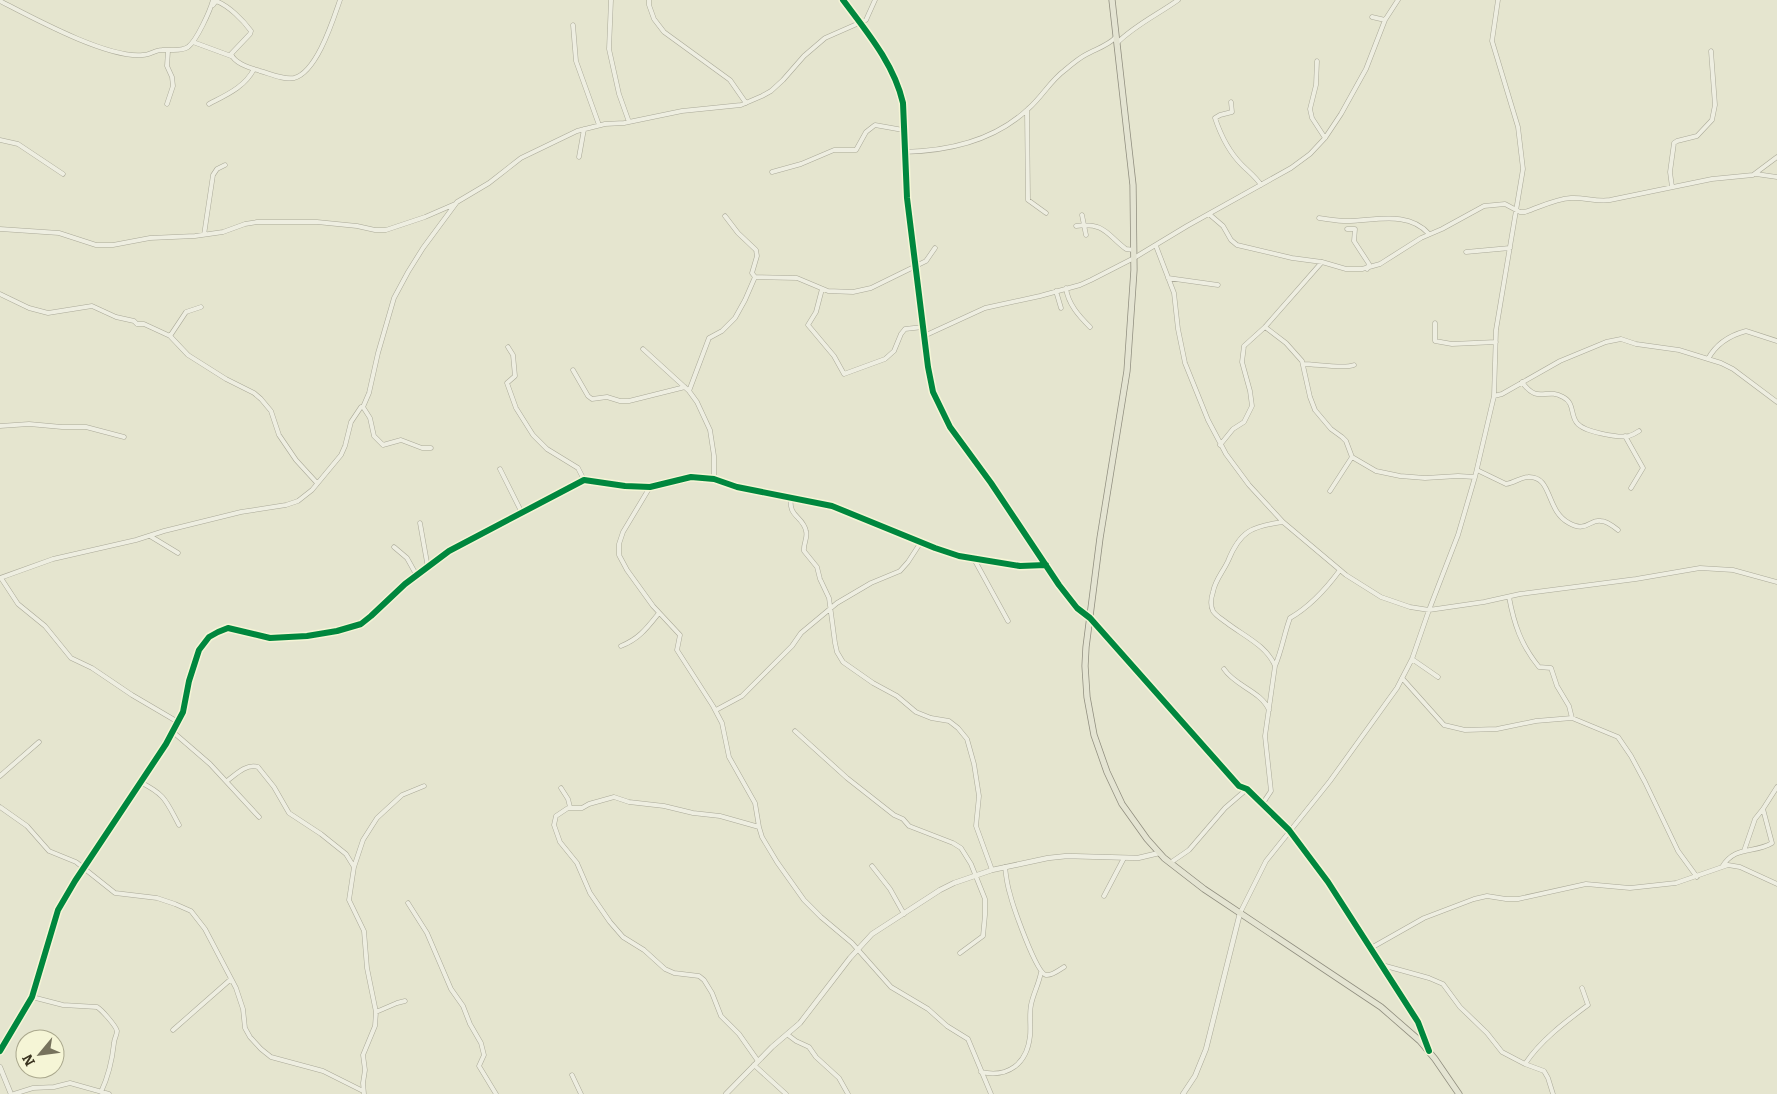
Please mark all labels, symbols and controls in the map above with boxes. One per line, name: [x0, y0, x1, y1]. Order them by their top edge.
north arrow: [15, 1029, 65, 1079]
text: N: [19, 1051, 39, 1069]

